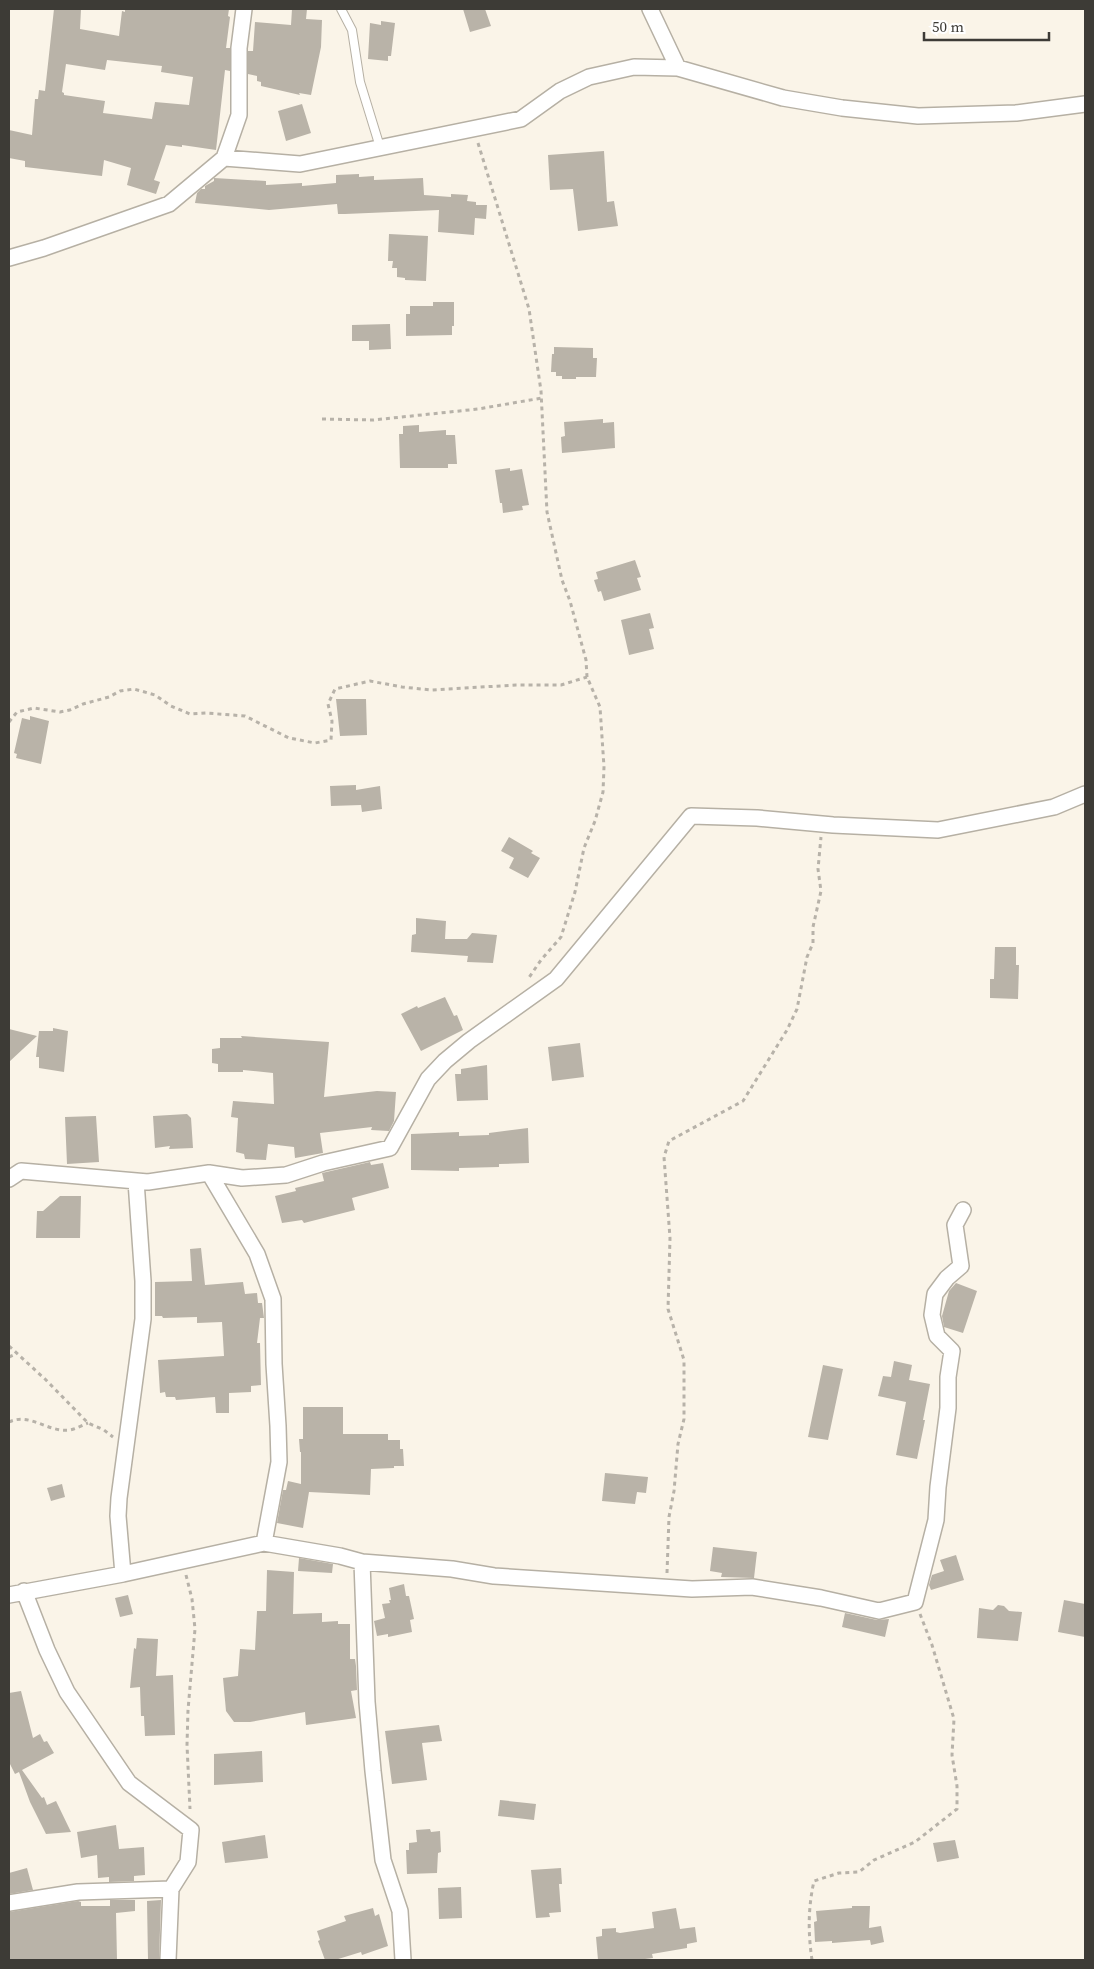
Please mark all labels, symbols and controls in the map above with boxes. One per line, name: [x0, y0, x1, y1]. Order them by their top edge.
scale bar: [924, 10, 1049, 42]
text: 50 m: [932, 16, 964, 37]

